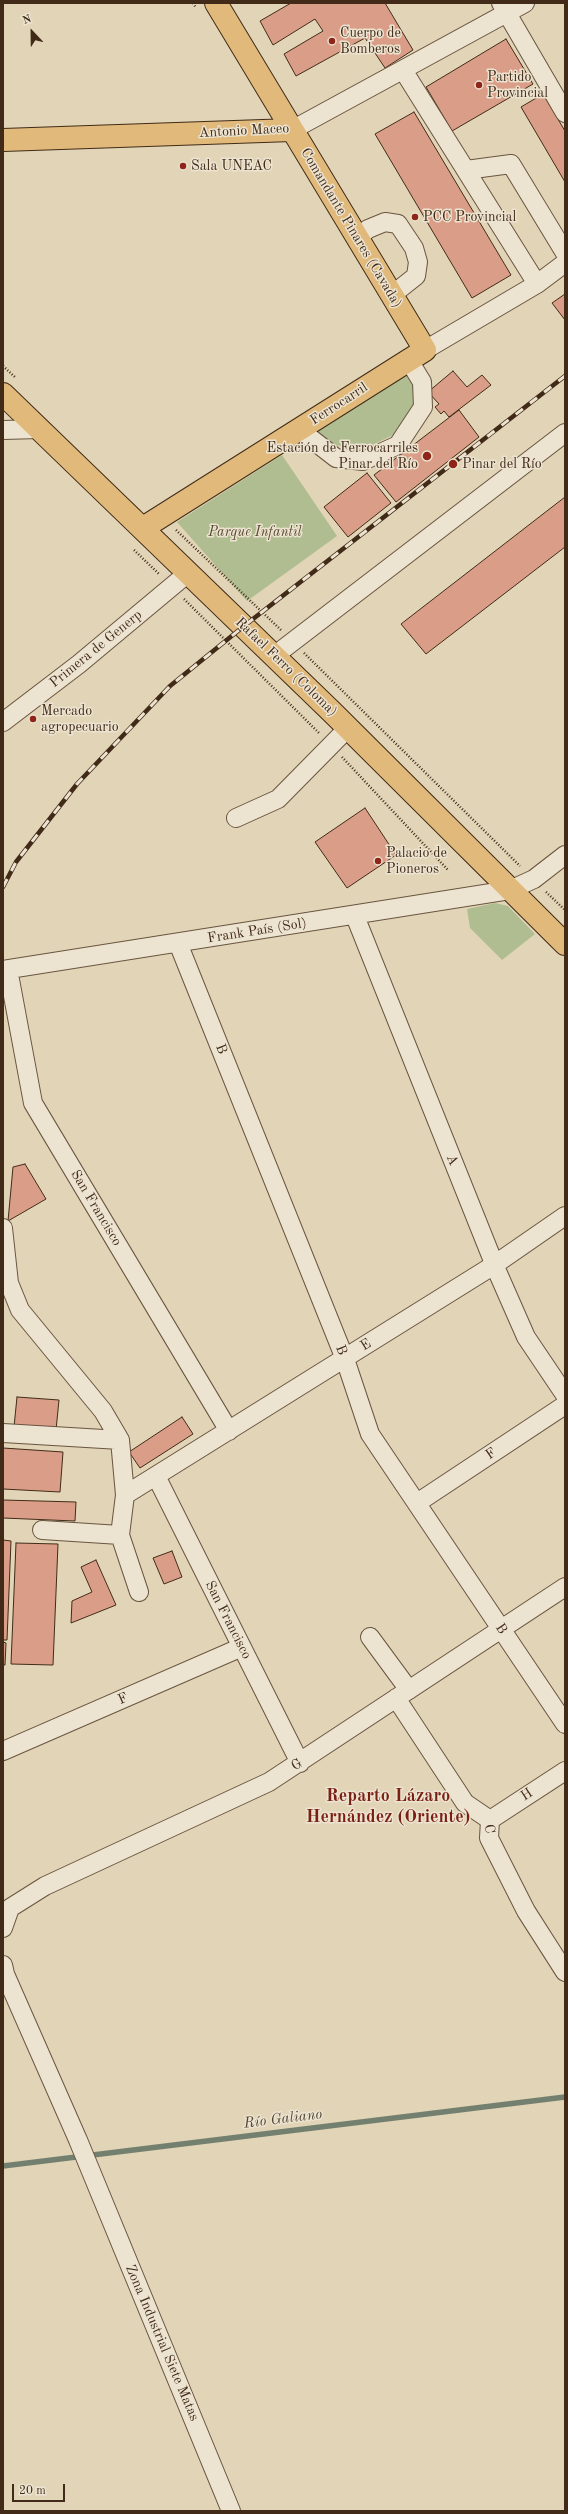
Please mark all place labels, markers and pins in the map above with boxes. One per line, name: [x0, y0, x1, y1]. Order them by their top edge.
place label: Cuerpo de Bomberos: [340, 25, 401, 58]
marker: Cuerpo de Bomberos: [327, 36, 337, 46]
place label: Partido Provincial: [487, 69, 548, 102]
marker: Partido Provincial: [474, 80, 484, 90]
place label: Sala UNEAC: [191, 158, 272, 174]
marker: Sala UNEAC: [178, 161, 188, 171]
place label: PCC Provincial: [423, 209, 516, 225]
marker: PCC Provincial: [410, 212, 420, 222]
place label: Estación de Ferrocarriles Pinar del Río: [267, 440, 418, 472]
marker: Estación de Ferrocarriles Pinar del Río: [421, 450, 433, 462]
place label: Pinar del Río: [462, 456, 542, 472]
marker: Pinar del Río: [447, 458, 459, 470]
place label: Mercado agropecuario: [41, 703, 119, 736]
marker: Mercado agropecuario: [28, 714, 38, 724]
place label: Palacio de Pioneros: [386, 845, 447, 878]
marker: Palacio de Pioneros: [373, 856, 383, 866]

